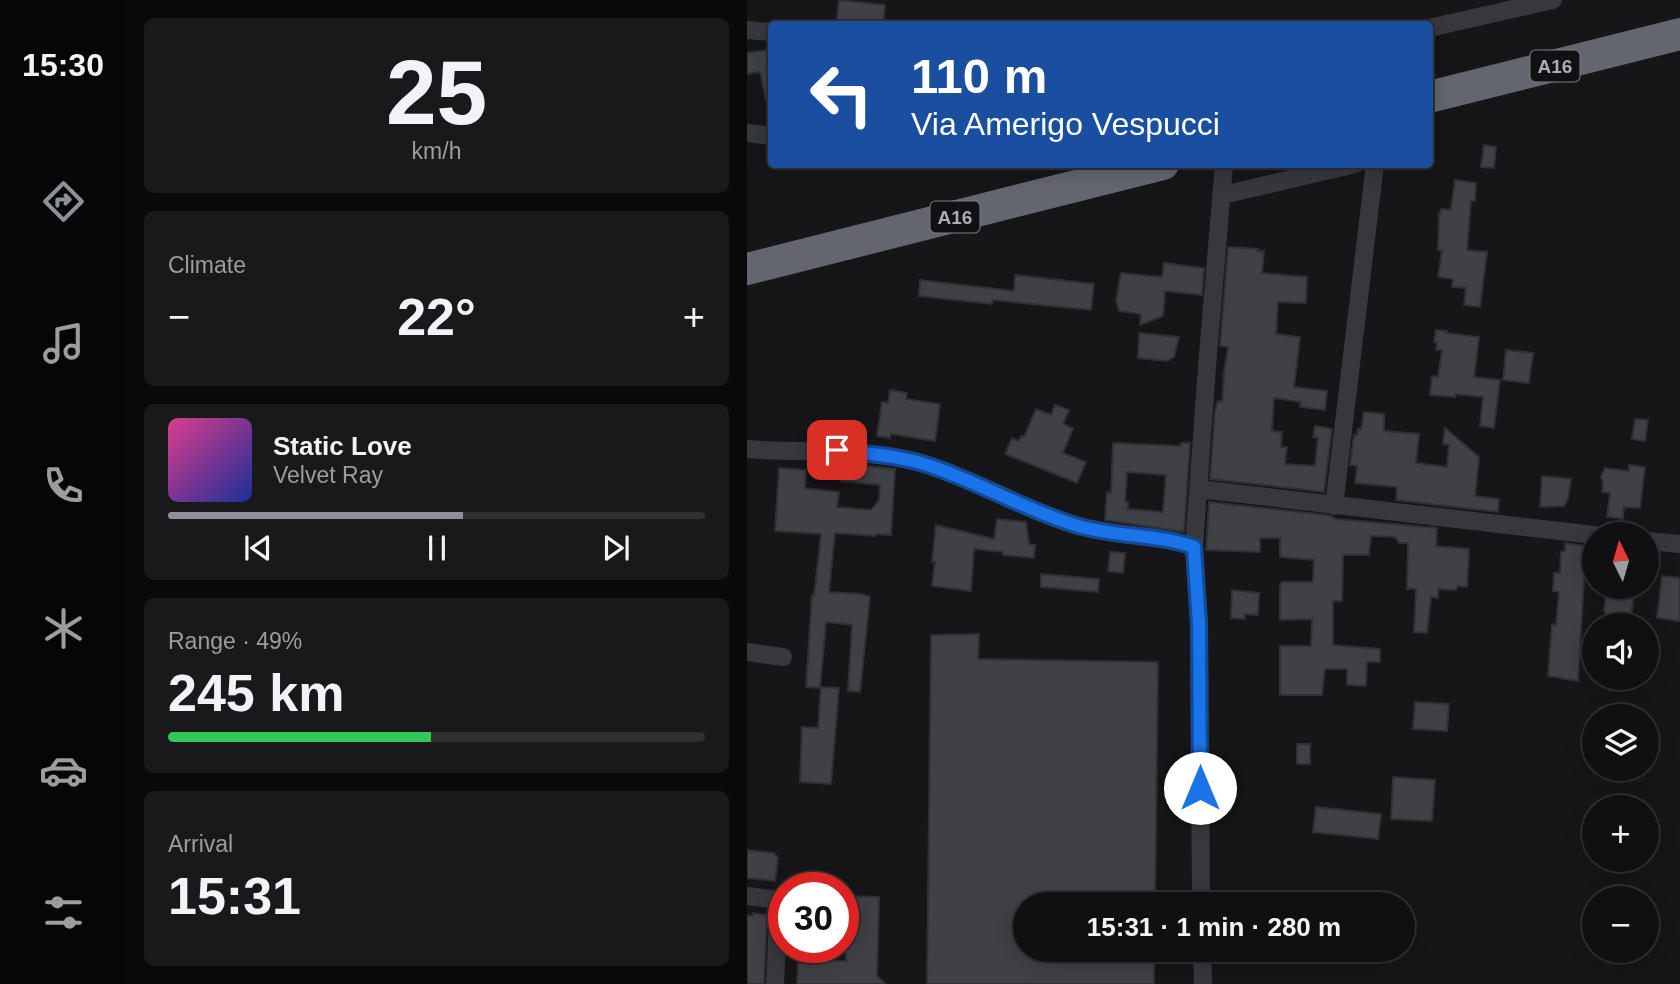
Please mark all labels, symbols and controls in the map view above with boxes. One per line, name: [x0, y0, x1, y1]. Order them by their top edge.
text: 25: [386, 42, 487, 143]
text: 15:30: [22, 47, 104, 83]
icon: left: [796, 49, 887, 140]
text: 110 m: [911, 49, 1047, 103]
road number: A16: [1531, 50, 1579, 82]
text: Via Amerigo Vespucci: [911, 106, 1220, 142]
text: km/h: [412, 138, 461, 164]
icon: directions: [39, 177, 88, 226]
road number: A16: [931, 202, 979, 232]
text: Climate: [168, 252, 246, 278]
text: 22°: [397, 288, 476, 346]
text: −: [168, 296, 190, 338]
text: +: [683, 296, 705, 338]
icon: music: [39, 319, 88, 368]
pin: [807, 420, 867, 480]
text: Static Love: [273, 431, 412, 461]
icon: arrive: [818, 431, 856, 469]
icon: phone: [39, 461, 88, 510]
text: Velvet Ray: [273, 462, 383, 488]
north arrow: [1582, 522, 1659, 598]
map controls: [1582, 522, 1659, 963]
icon: previous: [239, 529, 277, 567]
icon: pause: [418, 529, 456, 567]
icon: next: [597, 529, 635, 567]
icon: climate: [39, 604, 88, 653]
button: sound: [1582, 613, 1659, 690]
text: Range · 49%: [168, 628, 302, 654]
text: 245 km: [168, 664, 344, 722]
button: layers: [1582, 704, 1659, 781]
icon: car: [39, 746, 88, 795]
position arrow: [1163, 751, 1237, 825]
button: +: [1582, 795, 1659, 872]
text: Arrival: [168, 831, 233, 857]
text: 15:31: [168, 867, 301, 925]
speed limit sign: 30: [768, 872, 859, 963]
button: −: [1582, 886, 1659, 963]
icon: filters: [39, 888, 88, 937]
text: 15:31 · 1 min · 280 m: [1087, 912, 1341, 942]

